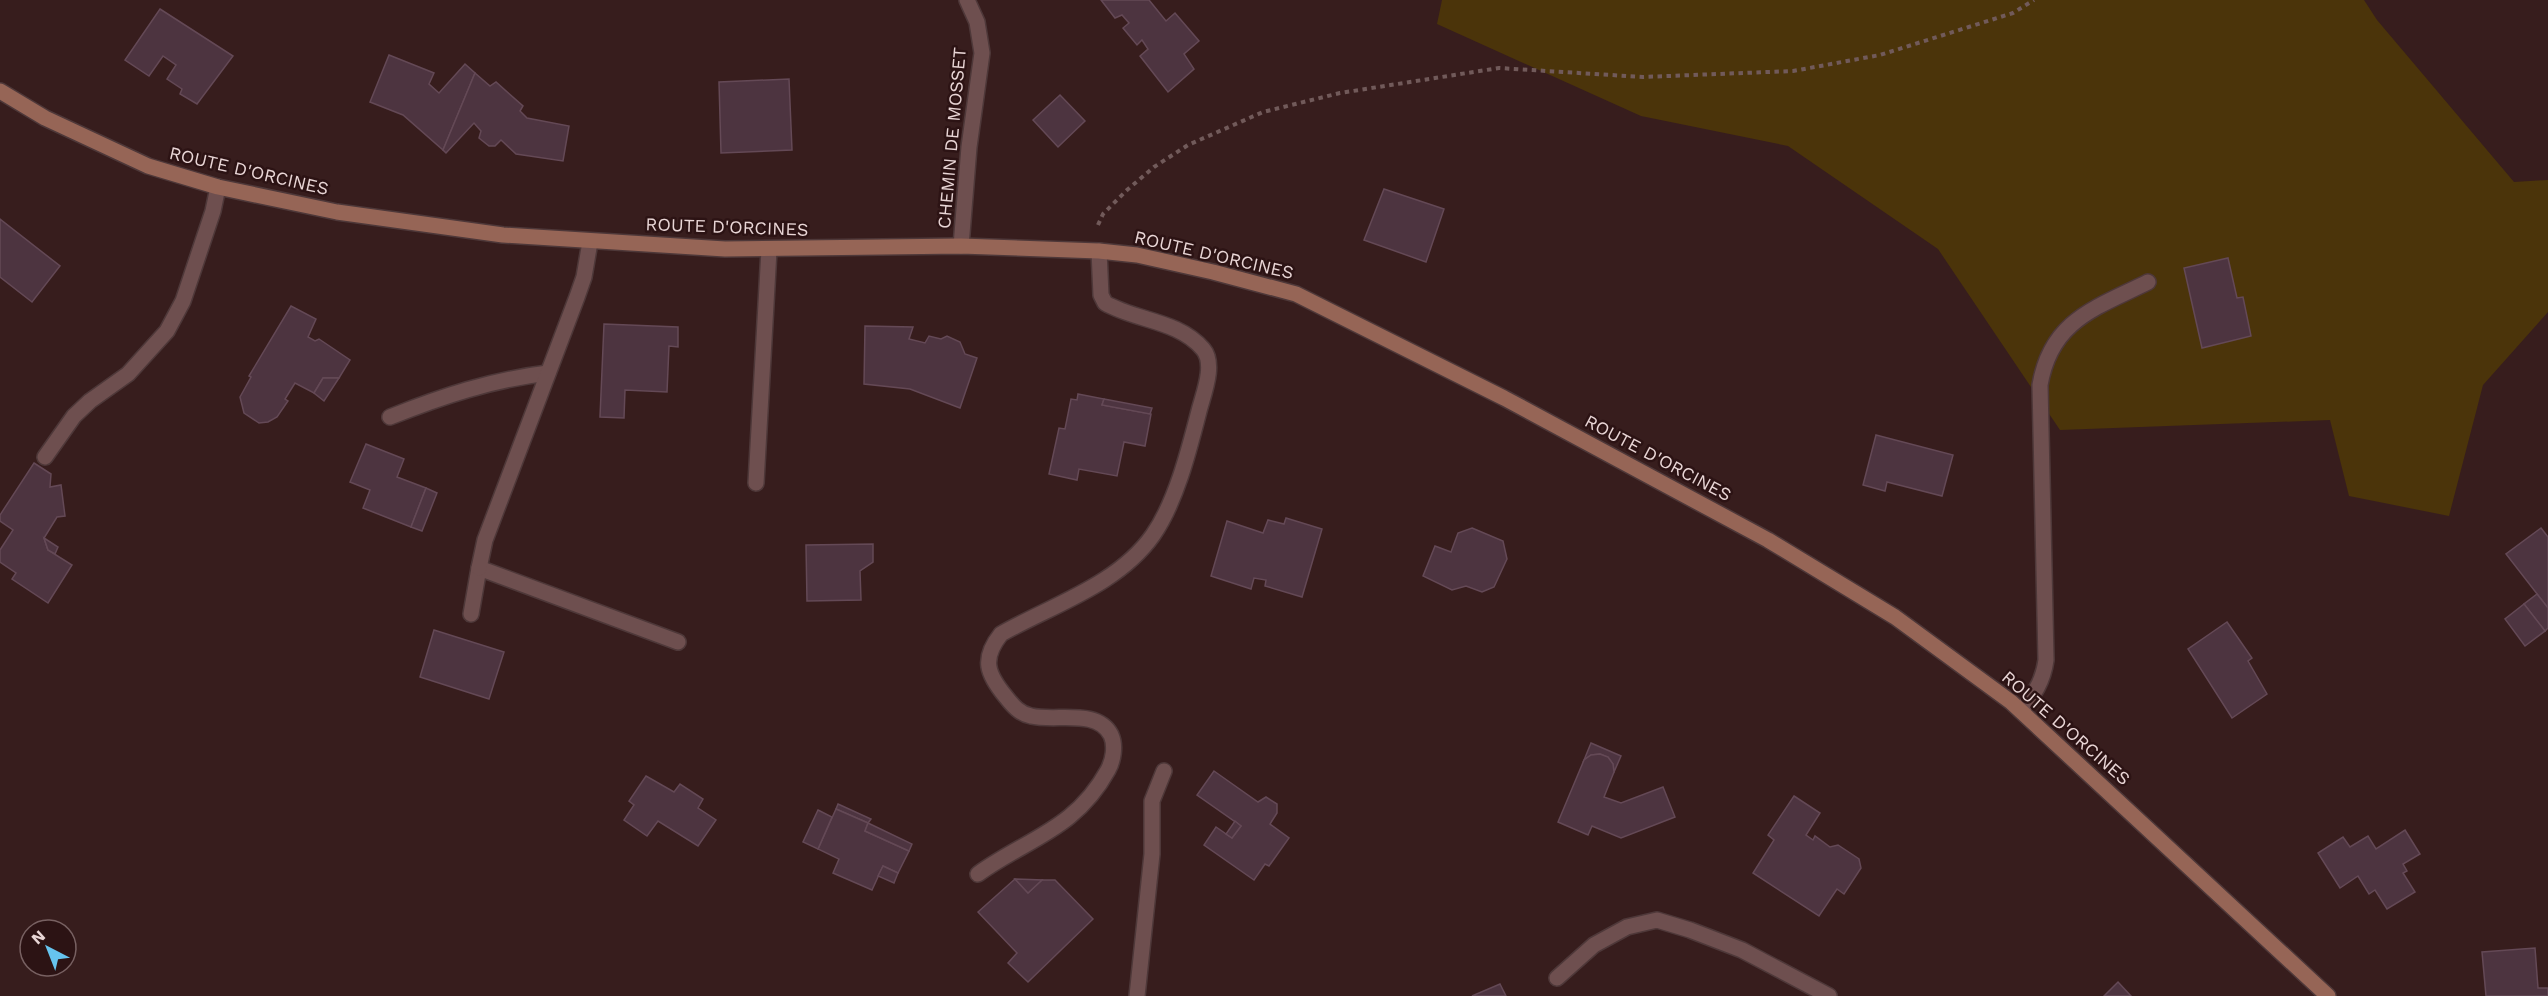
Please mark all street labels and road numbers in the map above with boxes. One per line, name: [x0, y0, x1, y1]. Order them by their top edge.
street label: CHEMIN DE MOSSET: [933, 46, 970, 230]
street label: ROUTE D'ORCINES: [167, 142, 331, 199]
street label: ROUTE D'ORCINES: [645, 213, 809, 240]
street label: ROUTE D'ORCINES: [1132, 226, 1296, 283]
street label: ROUTE D'ORCINES: [1581, 410, 1735, 505]
street label: ROUTE D'ORCINES: [1998, 666, 2135, 789]

